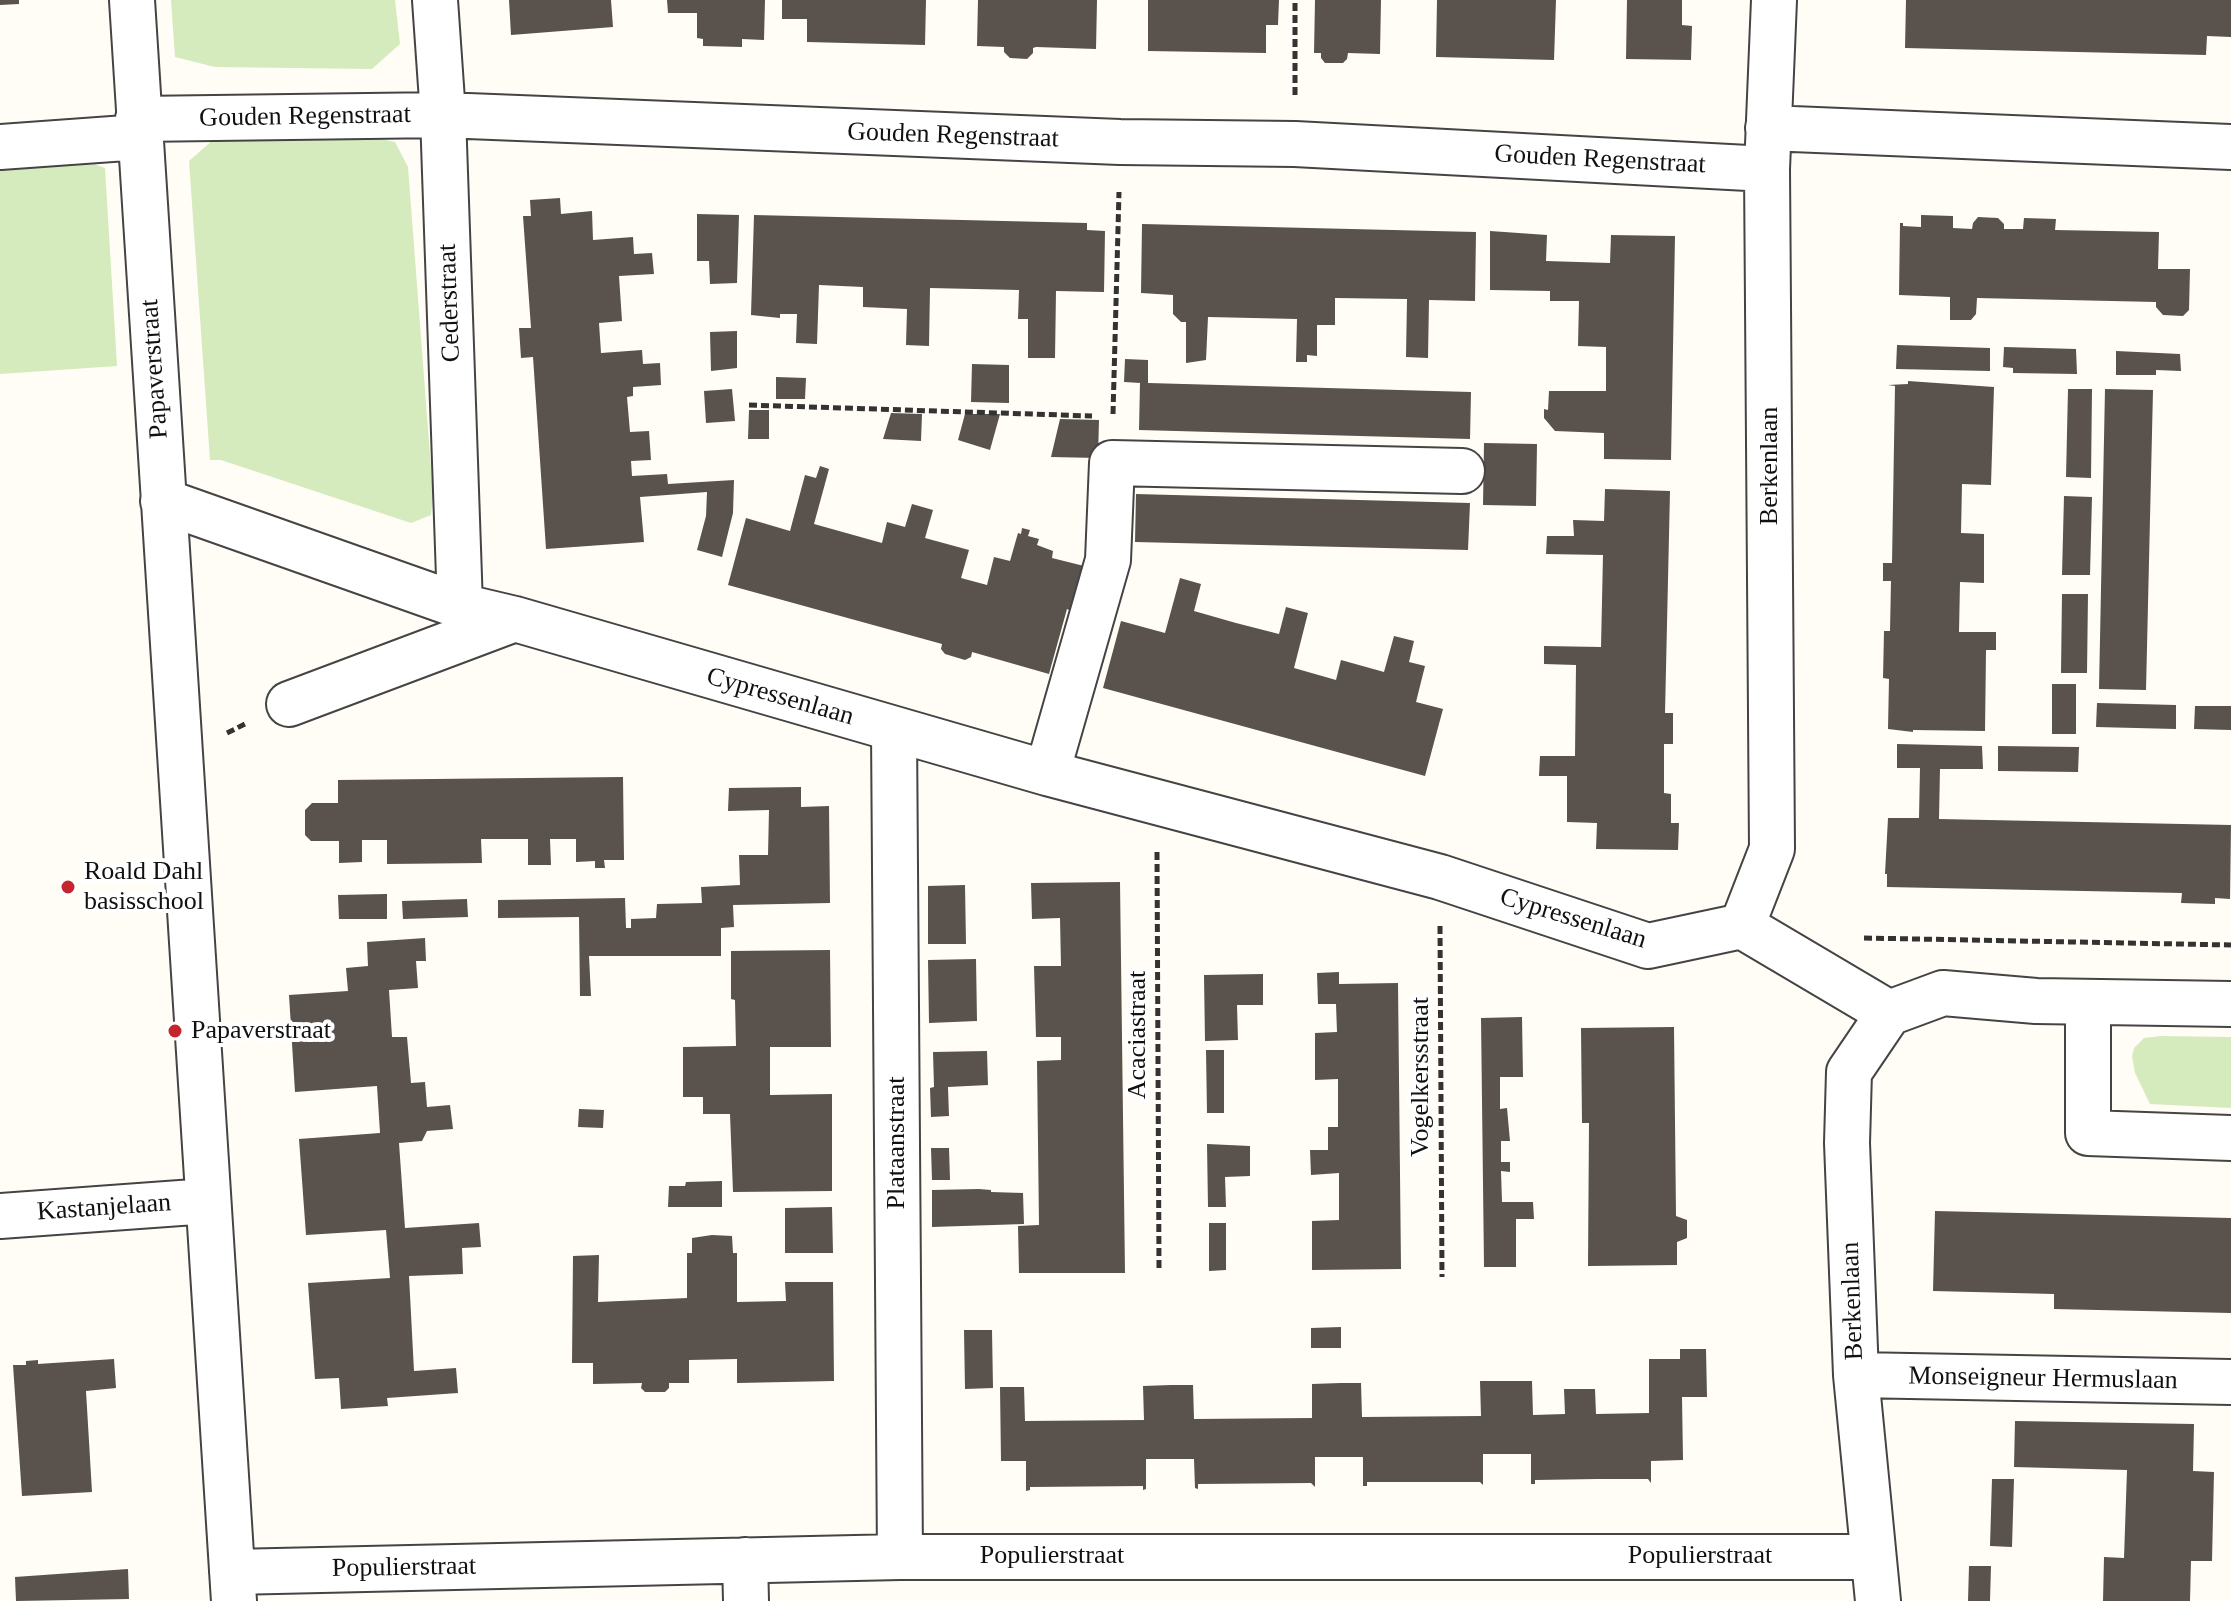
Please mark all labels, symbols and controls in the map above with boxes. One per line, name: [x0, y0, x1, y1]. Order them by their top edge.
street label: Gouden Regenstraat: [199, 100, 411, 134]
street label: Gouden Regenstraat: [847, 117, 1059, 155]
street label: Gouden Regenstraat: [1494, 139, 1706, 181]
street label: Cederstraat: [432, 243, 468, 363]
street label: Papaverstraat: [135, 298, 175, 440]
street label: Berkenlaan: [1754, 407, 1786, 525]
street label: Cypressenlaan: [703, 661, 857, 733]
place label: Roald Dahl basisschool: [84, 856, 204, 918]
marker: Roald Dahl basisschool: [59, 878, 77, 896]
street label: Cypressenlaan: [1496, 882, 1650, 956]
street label: Acaciastraat: [1122, 971, 1154, 1099]
street label: Vogelkersstraat: [1405, 997, 1437, 1157]
place label: Papaverstraat: [191, 1015, 331, 1047]
marker: Papaverstraat: [166, 1022, 184, 1040]
street label: Plataanstraat: [881, 1077, 913, 1209]
street label: Kastanjelaan: [36, 1188, 172, 1228]
street label: Berkenlaan: [1835, 1241, 1871, 1361]
street label: Monseigneur Hermuslaan: [1908, 1361, 2178, 1397]
street label: Populierstraat: [980, 1540, 1124, 1572]
street label: Populierstraat: [1628, 1540, 1772, 1572]
street label: Populierstraat: [332, 1551, 476, 1585]

